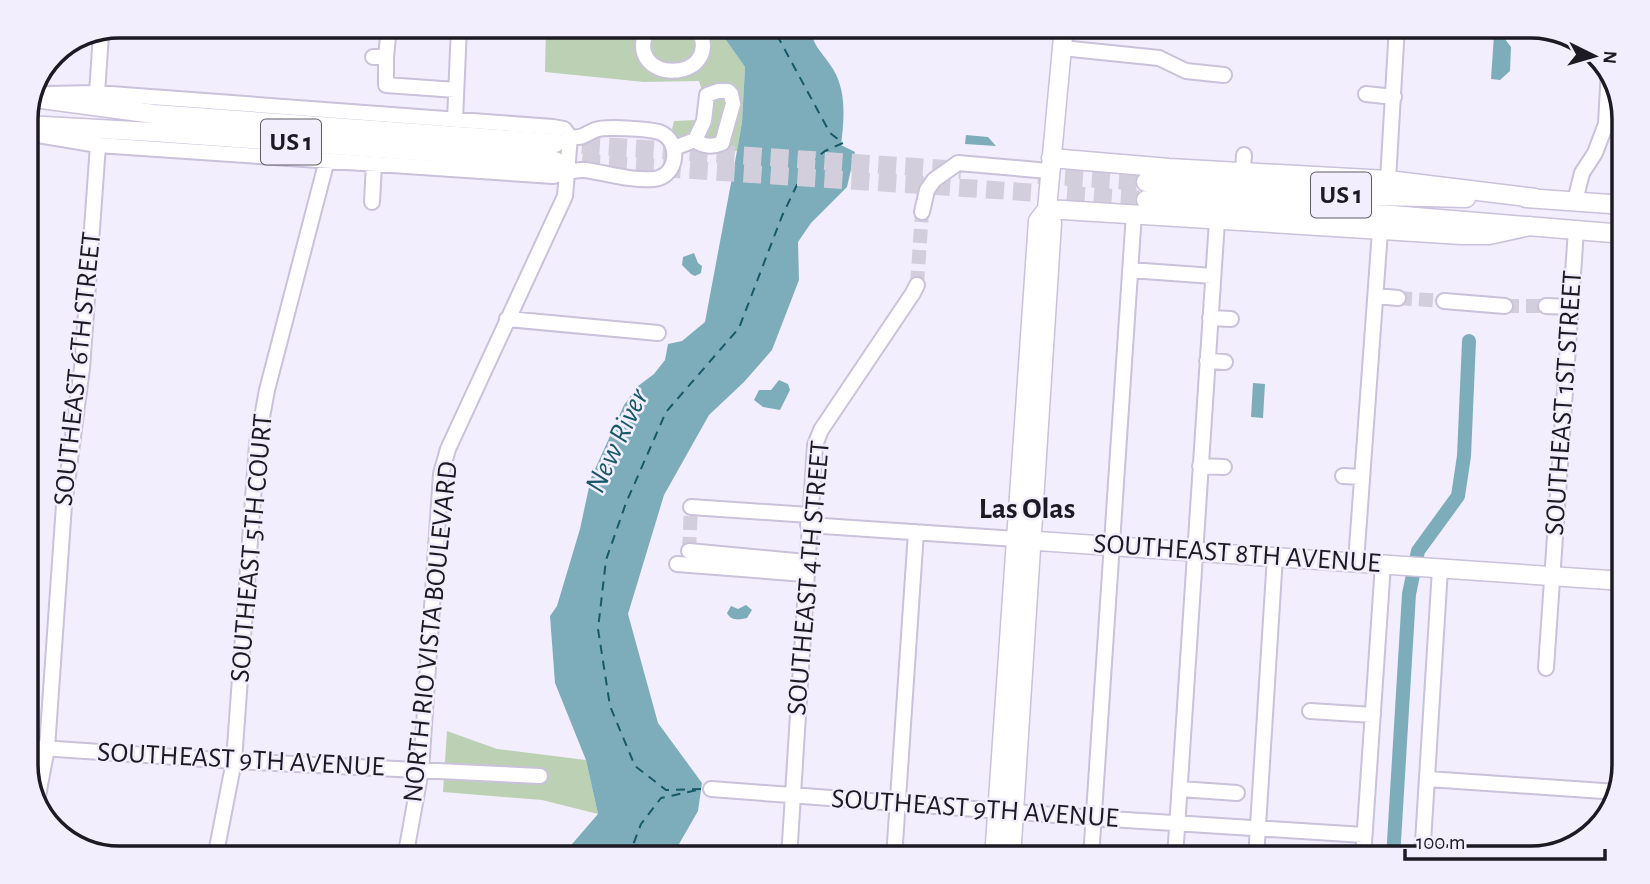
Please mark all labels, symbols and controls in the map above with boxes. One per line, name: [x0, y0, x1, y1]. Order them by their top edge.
north arrow: [1559, 21, 1629, 91]
text: N: [1599, 50, 1619, 65]
road number: US 1: [261, 119, 321, 164]
road number: US 1: [1311, 172, 1371, 218]
street label: SOUTHEAST 6TH STREET: [50, 230, 106, 507]
street label: SOUTHEAST 1ST STREET: [1541, 269, 1587, 536]
water label: New River: [580, 383, 654, 497]
street label: SOUTHEAST 5TH COURT: [226, 412, 278, 683]
street label: SOUTHEAST 4TH STREET: [783, 439, 835, 717]
street label: NORTH RIO VISTA BOULEVARD: [399, 460, 463, 804]
district label: Las Olas: [979, 494, 1075, 524]
street label: SOUTHEAST 8TH AVENUE: [1092, 530, 1382, 578]
street label: SOUTHEAST 9TH AVENUE: [97, 738, 385, 782]
street label: SOUTHEAST 9TH AVENUE: [830, 785, 1120, 833]
scale bar: [1405, 818, 1604, 862]
text: 100 m: [1416, 832, 1466, 853]

